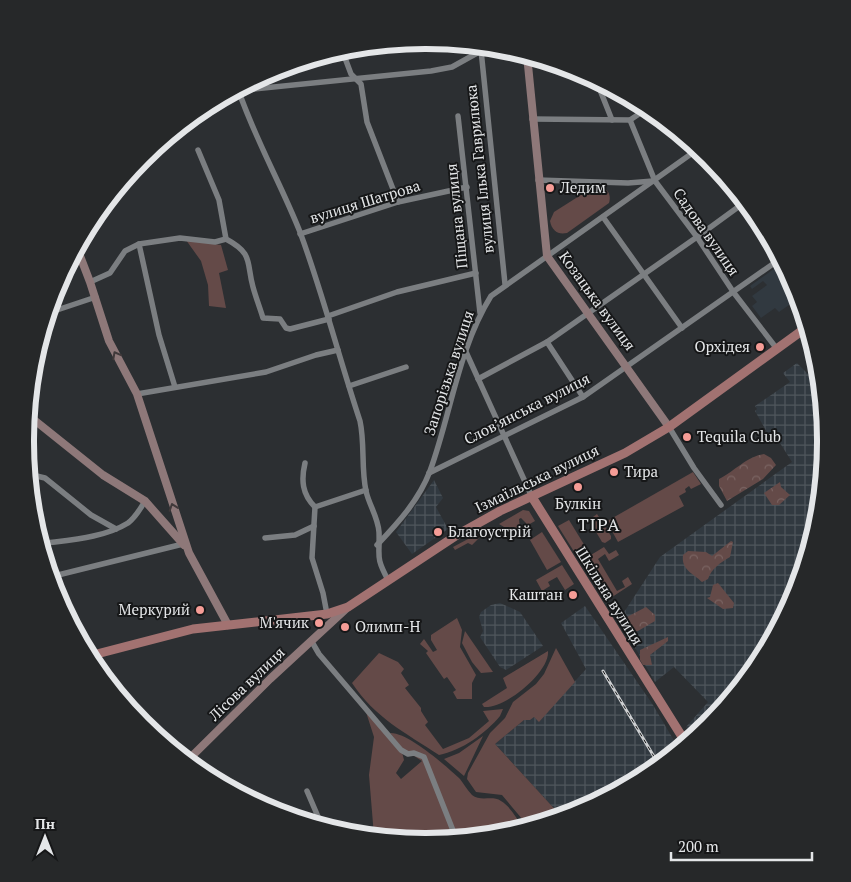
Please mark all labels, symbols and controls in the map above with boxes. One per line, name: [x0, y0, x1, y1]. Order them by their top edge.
street label: вулиця Ілька Гаврилюка: [460, 83, 498, 255]
street label: Піщана вулиця: [441, 163, 471, 270]
street label: вулиця Шатрова: [307, 175, 423, 227]
place label: Ледим: [559, 177, 606, 197]
marker: Ледим: [544, 182, 556, 194]
street label: Садова вулиця: [669, 184, 745, 279]
street label: Козацька вулиця: [555, 247, 641, 354]
street label: Запорізька вулиця: [418, 308, 478, 438]
place label: Орхідея: [694, 336, 750, 356]
marker: Орхідея: [754, 341, 766, 353]
one-way arrow: [112, 351, 122, 360]
street label: Словʼянська вулиця: [460, 368, 593, 448]
place label: Tequila Club: [697, 426, 781, 446]
marker: Tequila Club: [681, 431, 693, 443]
street label: Ізмаїльська вулиця: [471, 439, 602, 517]
place label: Тира: [624, 461, 659, 481]
marker: Тира: [608, 466, 620, 478]
marker: Булкін: [572, 481, 584, 493]
place label: Булкін: [555, 493, 601, 513]
one-way arrow: [169, 503, 179, 511]
district label: ТІРА: [577, 512, 621, 536]
place label: Благоустрій: [448, 521, 531, 541]
marker: Благоустрій: [432, 526, 444, 538]
street label: Шкільна вулиця: [572, 543, 648, 648]
place label: Каштан: [509, 584, 563, 604]
marker: Каштан: [567, 589, 579, 601]
place label: Меркурий: [118, 599, 190, 619]
marker: Меркурий: [194, 604, 206, 616]
place label: М'ячик: [259, 612, 310, 632]
place label: Олимп-Н: [355, 616, 420, 636]
marker: М'ячик: [313, 617, 325, 629]
marker: Олимп-Н: [339, 621, 351, 633]
street label: Лісова вулиця: [203, 642, 289, 725]
north arrow: [20, 812, 70, 862]
text: Пн: [35, 814, 55, 833]
scale bar: [671, 830, 812, 862]
text: 200 m: [678, 836, 719, 856]

